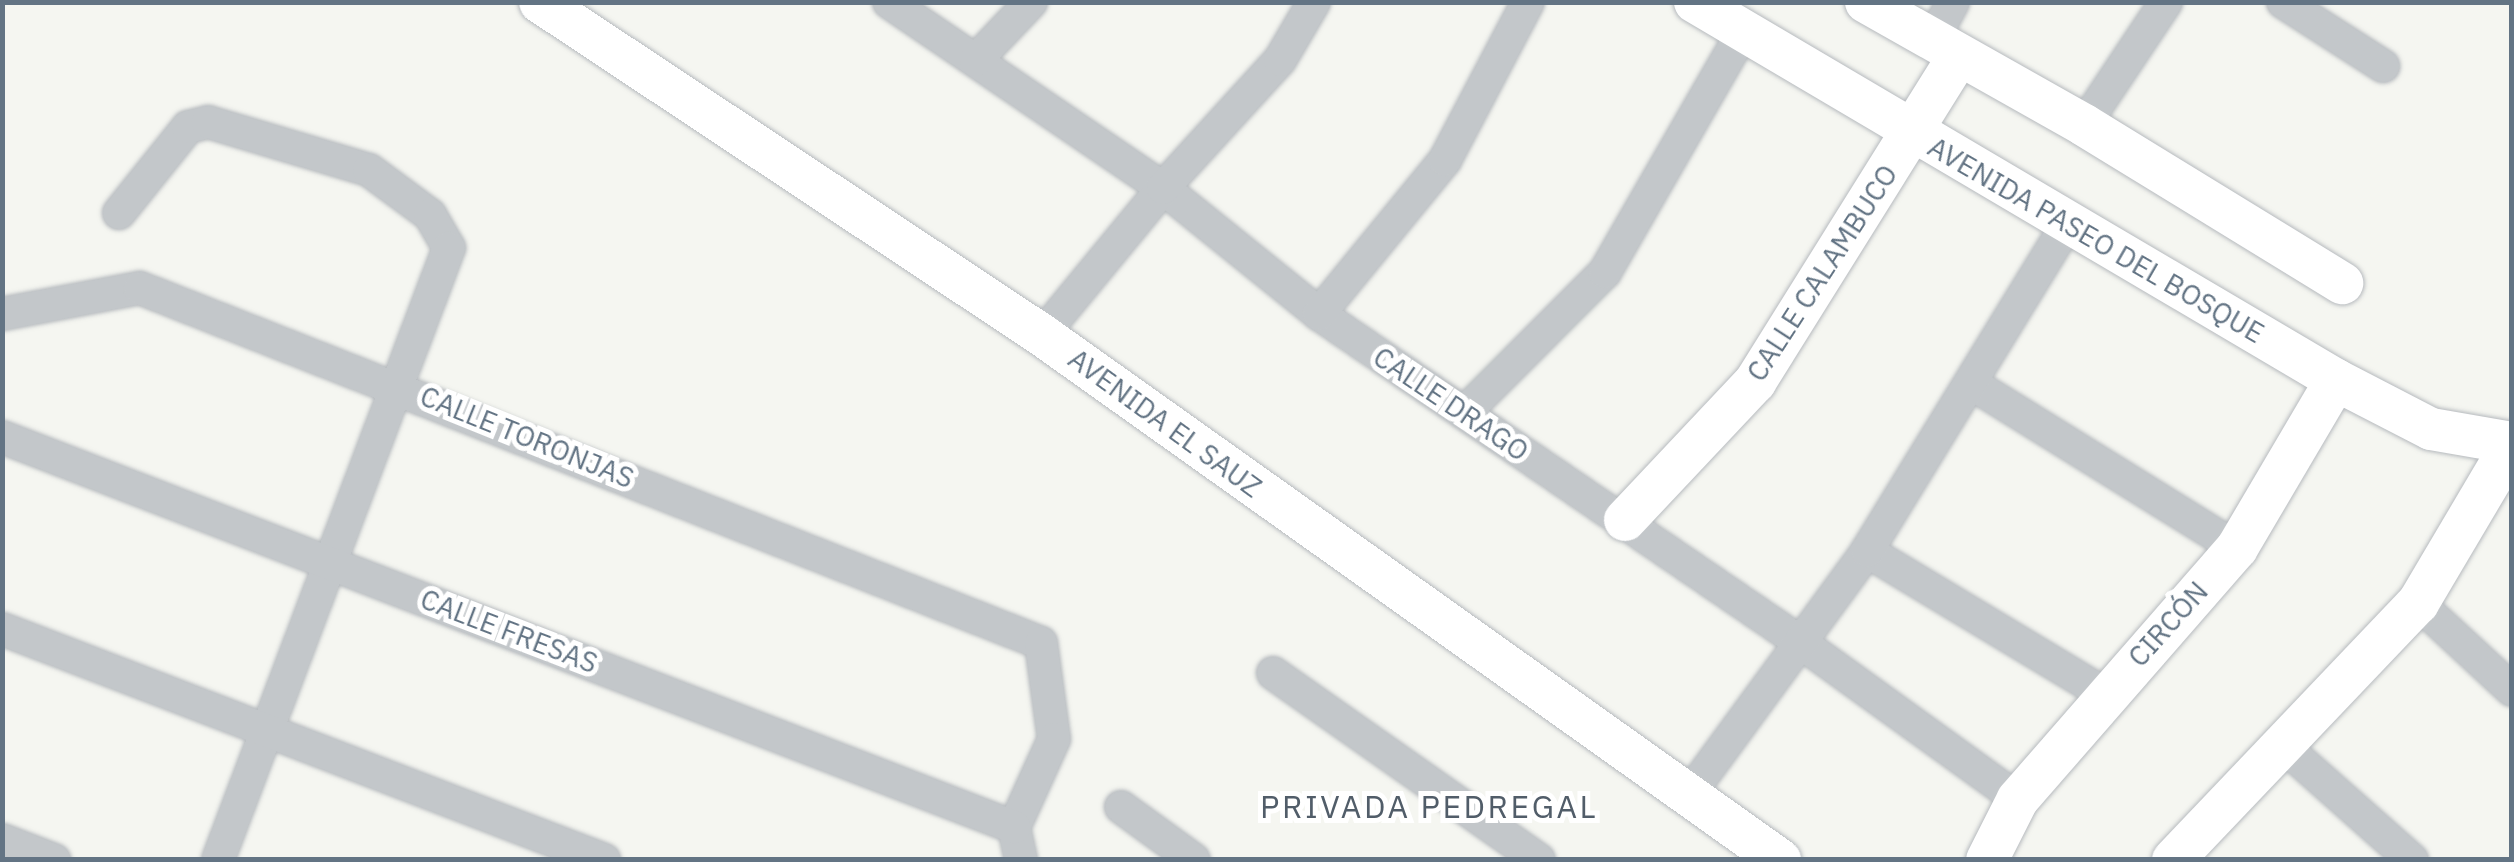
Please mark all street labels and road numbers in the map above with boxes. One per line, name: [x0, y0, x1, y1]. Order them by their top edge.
street label: AVENIDA PASEO DEL BOSQUE: [1922, 130, 2270, 350]
street label: CALLE CALAMBUCO: [1740, 159, 1904, 387]
street label: CALLE DRAGO: [1367, 340, 1535, 468]
street label: AVENIDA EL SAUZ: [1062, 342, 1268, 504]
street label: CALLE TORONJAS: [415, 379, 639, 495]
street label: CIRCÓN: [2121, 575, 2215, 673]
street label: CALLE FRESAS: [416, 582, 602, 680]

